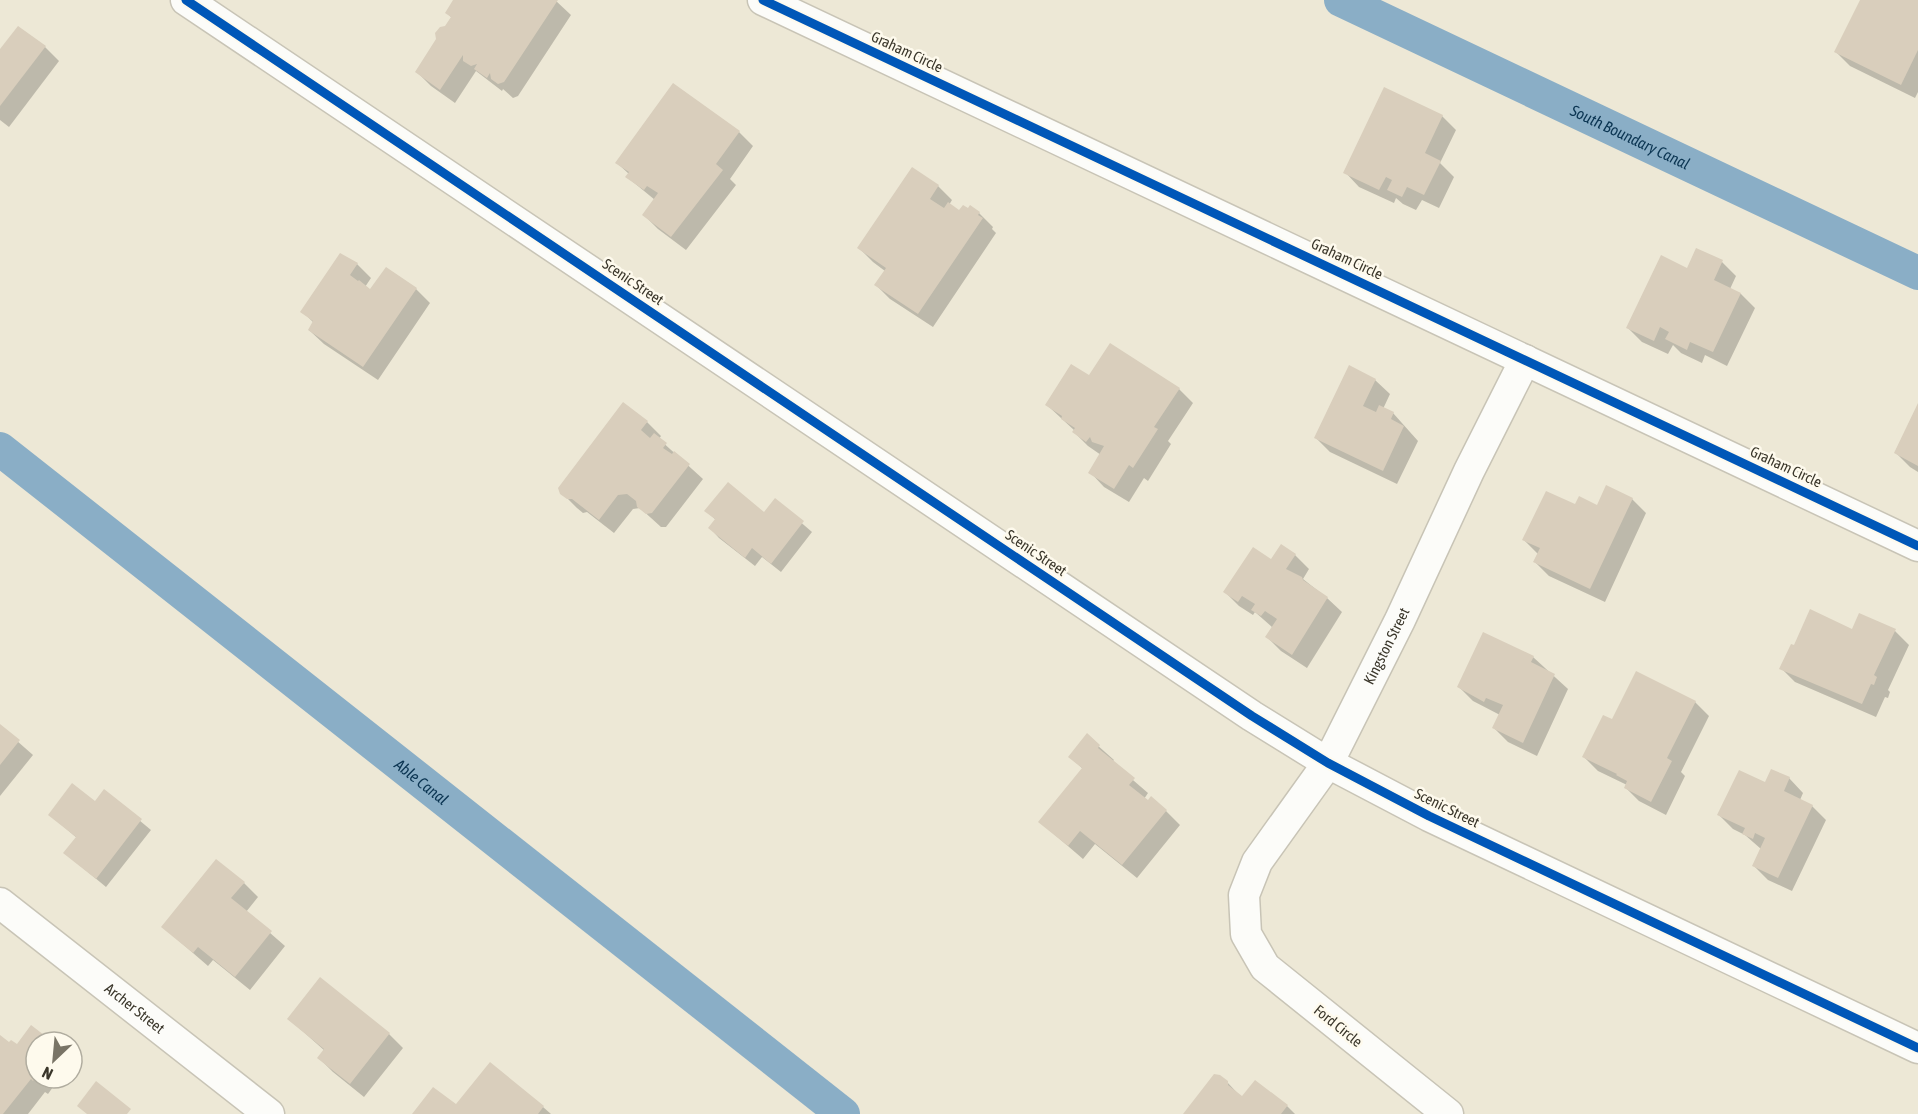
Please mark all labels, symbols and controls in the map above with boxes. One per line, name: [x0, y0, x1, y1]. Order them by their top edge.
street label: Graham Circle: [869, 28, 946, 76]
water label: South Boundary Canal: [1567, 101, 1693, 173]
street label: Graham Circle: [1309, 235, 1386, 283]
street label: Scenic Street: [600, 255, 667, 308]
street label: Graham Circle: [1748, 443, 1825, 491]
street label: Scenic Street: [1003, 526, 1070, 579]
street label: Kingston Street: [1360, 605, 1412, 687]
water label: Able Canal: [391, 754, 452, 808]
street label: Scenic Street: [1412, 785, 1482, 831]
street label: Archer Street: [102, 980, 168, 1037]
street label: Ford Circle: [1311, 1001, 1366, 1050]
north arrow: [24, 1030, 84, 1090]
text: N: [39, 1063, 56, 1084]

